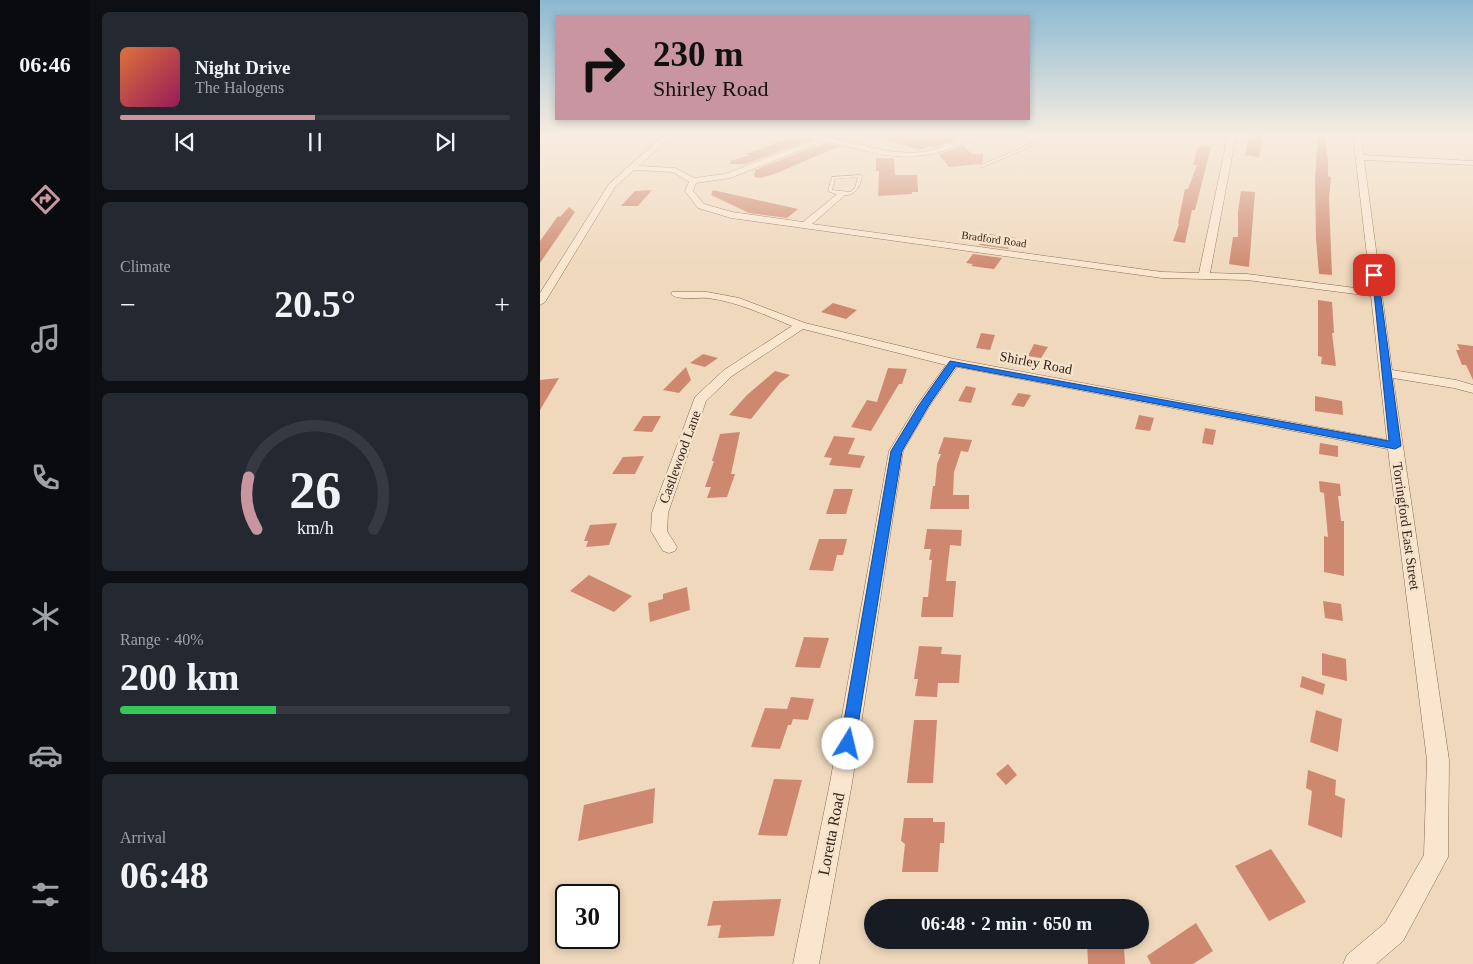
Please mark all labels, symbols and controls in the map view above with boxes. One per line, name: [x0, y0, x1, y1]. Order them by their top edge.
icon: right: [570, 35, 635, 100]
text: 230 m: [653, 35, 743, 74]
text: 06:46: [19, 52, 71, 77]
text: Night Drive: [195, 57, 291, 78]
text: Shirley Road: [653, 76, 769, 101]
text: The Halogens: [195, 79, 284, 96]
icon: previous: [171, 128, 199, 156]
icon: pause: [301, 128, 329, 156]
icon: next: [431, 128, 459, 156]
icon: directions: [28, 182, 63, 217]
street label: Bradford Road: [961, 228, 1028, 250]
pin: [1353, 254, 1395, 296]
text: Climate: [120, 258, 171, 275]
icon: arrive: [1360, 261, 1388, 289]
text: 20.5°: [274, 283, 356, 325]
text: −: [120, 289, 136, 320]
text: +: [494, 289, 510, 320]
icon: music: [28, 321, 63, 356]
street label: Shirley Road: [998, 349, 1074, 377]
street label: Castlewood Lane: [656, 409, 704, 505]
icon: phone: [28, 460, 63, 495]
street label: Torringford East Street: [1390, 461, 1422, 591]
text: 26: [289, 462, 341, 519]
text: km/h: [297, 518, 333, 538]
icon: climate: [28, 599, 63, 634]
text: Range · 40%: [120, 631, 204, 648]
text: 200 km: [120, 656, 239, 698]
position arrow: [821, 717, 873, 769]
icon: car: [28, 738, 63, 773]
street label: Loretta Road: [815, 791, 847, 877]
text: Arrival: [120, 829, 166, 846]
text: 06:48: [120, 854, 209, 896]
icon: filters: [28, 877, 63, 912]
speed limit sign: 30: [555, 884, 620, 949]
text: 06:48 · 2 min · 650 m: [921, 913, 1092, 934]

